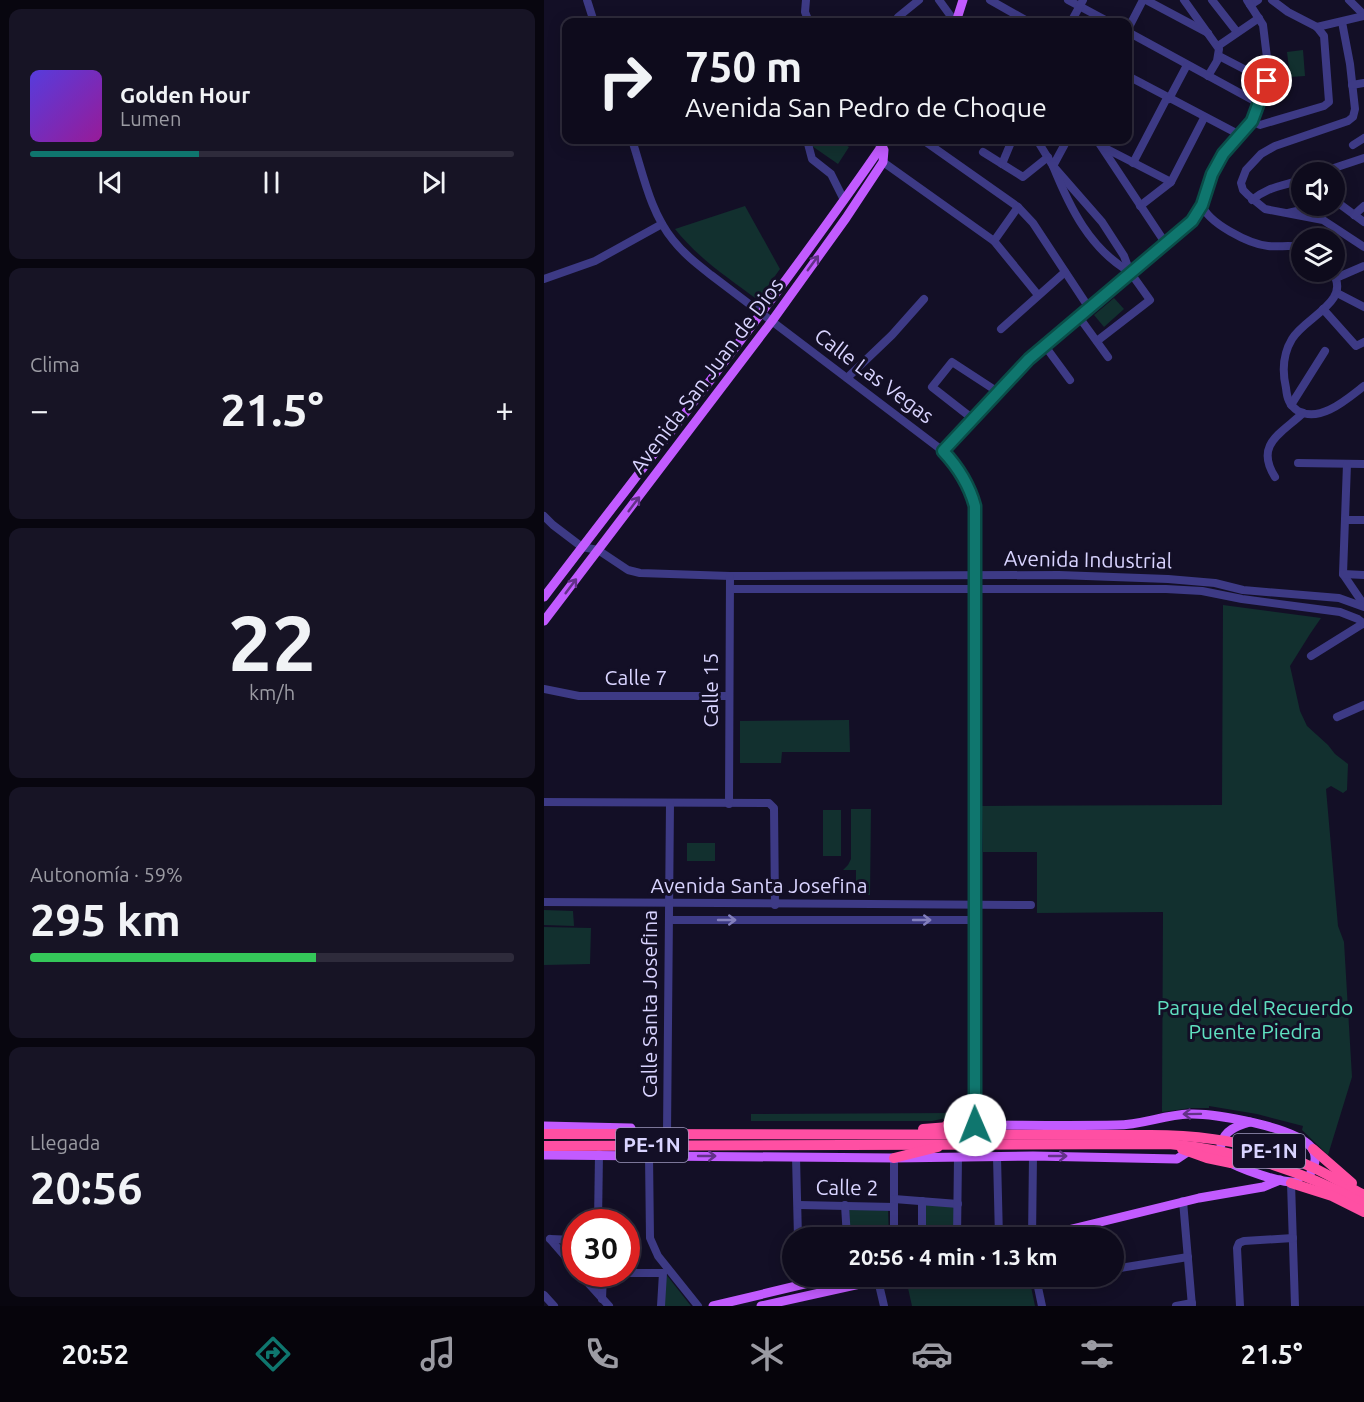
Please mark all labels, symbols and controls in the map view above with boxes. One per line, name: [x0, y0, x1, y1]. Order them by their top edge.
icon: right: [586, 42, 664, 120]
text: 750 m: [685, 43, 802, 90]
pin: [1241, 55, 1292, 106]
icon: arrive: [1250, 64, 1283, 97]
text: Golden Hour: [120, 82, 250, 107]
text: Avenida San Pedro de Choque: [685, 92, 1047, 122]
text: Lumen: [120, 107, 181, 130]
map controls: [1291, 162, 1345, 282]
button: sound: [1291, 162, 1345, 216]
icon: previous: [94, 166, 127, 199]
icon: pause: [255, 166, 288, 199]
icon: next: [417, 166, 450, 199]
button: layers: [1291, 228, 1345, 282]
one-way arrow: [807, 256, 819, 272]
street label: Avenida San Juan de Dios: [625, 273, 788, 478]
street label: Calle Las Vegas: [810, 323, 939, 428]
text: Clima: [30, 353, 80, 376]
text: 21.5°: [220, 384, 324, 435]
text: −: [30, 391, 49, 428]
text: +: [495, 391, 514, 428]
one-way arrow: [627, 496, 640, 512]
street label: Avenida Industrial: [1004, 546, 1172, 572]
one-way arrow: [565, 578, 577, 594]
text: 22: [228, 598, 316, 686]
street label: Calle 15: [698, 653, 722, 727]
street label: Calle 7: [605, 665, 667, 689]
text: km/h: [249, 681, 295, 704]
text: Autonomía · 59%: [30, 863, 183, 886]
street label: Avenida Santa Josefina: [651, 873, 868, 897]
text: 295 km: [30, 894, 181, 945]
street label: Calle Santa Josefina: [637, 910, 661, 1098]
one-way arrow: [717, 914, 737, 926]
one-way arrow: [912, 914, 932, 926]
park label: Parque del Recuerdo Puente Piedra: [1157, 995, 1353, 1043]
position arrow: [943, 1093, 1007, 1157]
one-way arrow: [1183, 1109, 1203, 1120]
road number: PE-1N: [616, 1128, 688, 1162]
text: Llegada: [30, 1131, 100, 1154]
road number: PE-1N: [1233, 1134, 1305, 1168]
one-way arrow: [697, 1150, 717, 1162]
one-way arrow: [1047, 1150, 1067, 1162]
text: 20:56: [30, 1162, 143, 1213]
street label: Calle 2: [815, 1174, 879, 1200]
speed limit sign: 30: [562, 1209, 640, 1287]
text: 20:56 · 4 min · 1.3 km: [848, 1244, 1058, 1269]
icon: directions: [252, 1333, 294, 1375]
icon: music: [417, 1333, 459, 1375]
icon: phone: [581, 1333, 623, 1375]
icon: climate: [746, 1333, 788, 1375]
icon: car: [911, 1333, 953, 1375]
icon: filters: [1076, 1333, 1118, 1375]
text: 20:52: [61, 1339, 129, 1369]
text: 21.5°: [1241, 1339, 1303, 1369]

